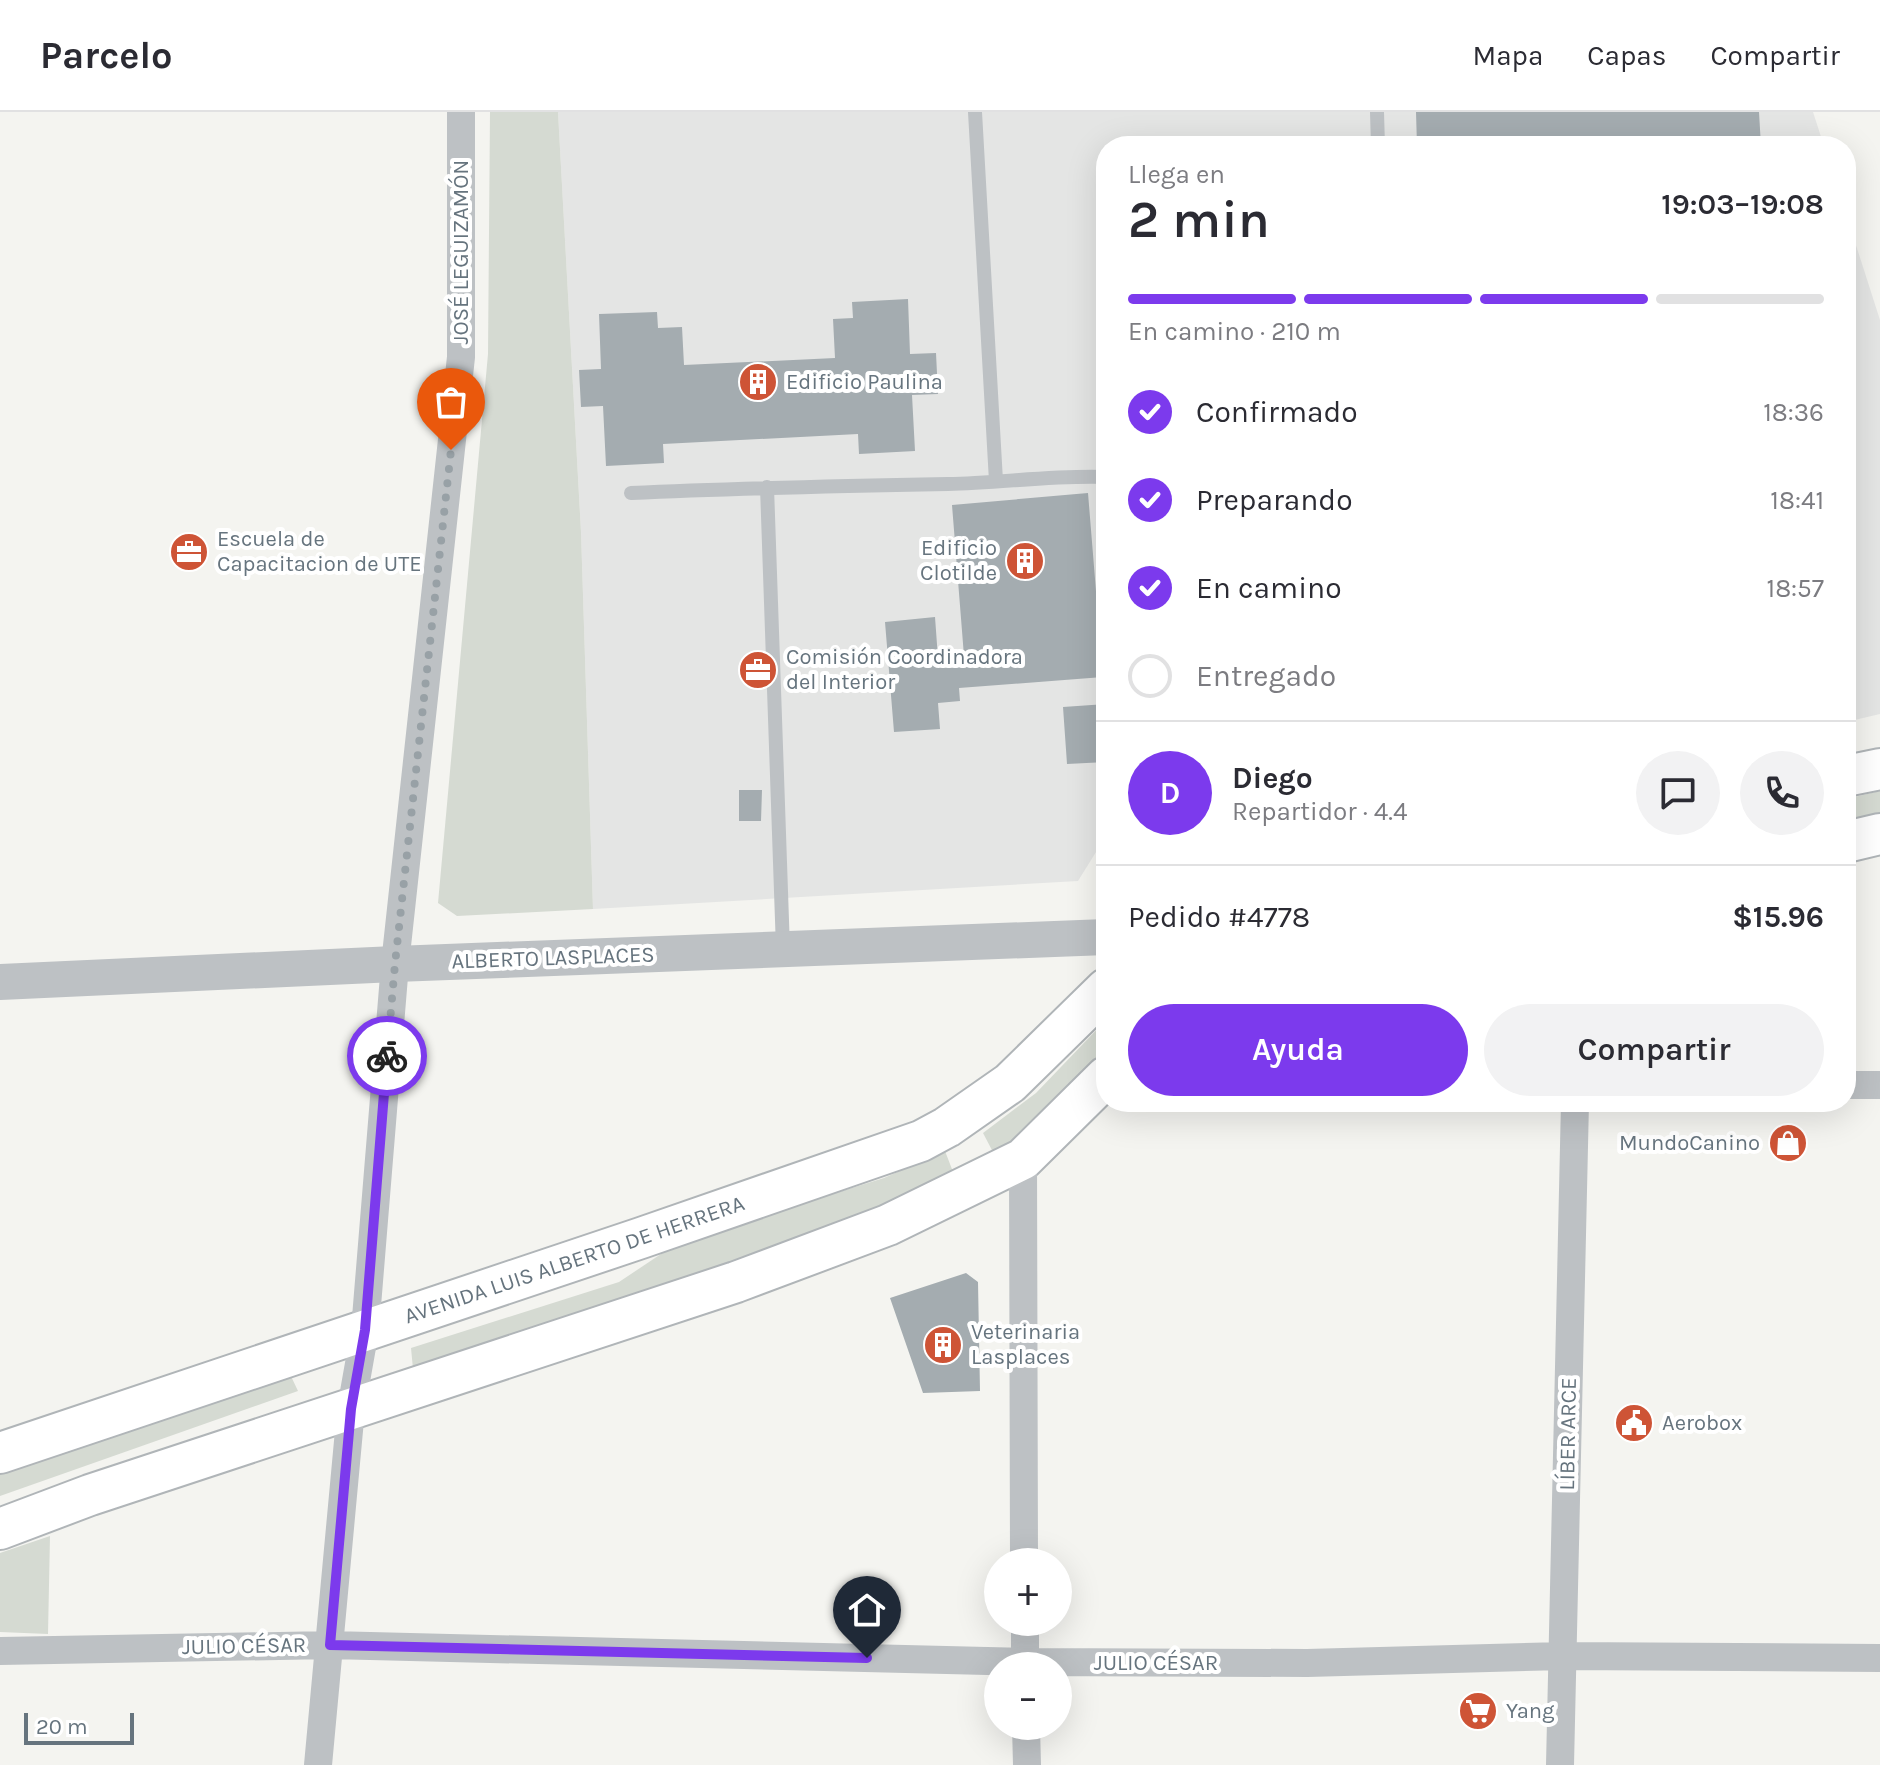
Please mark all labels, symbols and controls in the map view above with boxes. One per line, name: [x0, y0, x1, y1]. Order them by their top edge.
text: Parcelo: [40, 33, 173, 78]
text: Mapa: [1472, 39, 1543, 72]
text: Capas: [1587, 39, 1666, 72]
text: Compartir: [1710, 39, 1840, 72]
text: Llega en: [1128, 159, 1225, 190]
street label: JOSÉ LEGUIZAMÓN: [447, 160, 474, 344]
text: 19:03–19:08: [1661, 186, 1824, 222]
text: 2 min: [1128, 189, 1270, 250]
text: En camino · 210 m: [1128, 316, 1341, 347]
building icon: Edificio Paulina: [737, 361, 779, 403]
pin: [417, 368, 485, 450]
place label: Edificio Paulina: [786, 369, 943, 395]
icon: bag: [429, 380, 473, 424]
icon: check: [1128, 390, 1172, 434]
text: Confirmado: [1196, 394, 1358, 430]
text: 18:36: [1763, 397, 1824, 428]
icon: check: [1128, 478, 1172, 522]
text: Preparando: [1196, 482, 1353, 518]
text: 18:41: [1770, 485, 1824, 516]
place label: Escuela de Capacitacion de UTE: [217, 526, 422, 577]
office icon: Escuela de Capacitacion de UTE: [168, 531, 210, 573]
place label: Edificio Clotilde: [920, 535, 997, 586]
building icon: Edificio Clotilde: [1004, 540, 1046, 582]
icon: check: [1128, 566, 1172, 610]
text: En camino: [1196, 570, 1342, 606]
text: 18:57: [1767, 573, 1824, 604]
place label: Comisión Coordinadora del Interior: [786, 644, 1023, 695]
office icon: Comisión Coordinadora del Interior: [737, 649, 779, 691]
text: Entregado: [1196, 658, 1336, 694]
button: chat: [1636, 751, 1720, 835]
button: phone: [1740, 751, 1824, 835]
text: Diego: [1232, 760, 1313, 796]
text: D: [1160, 775, 1180, 811]
text: Repartidor · 4.4: [1232, 796, 1407, 827]
text: Pedido #4778: [1128, 899, 1310, 935]
text: $15.96: [1732, 899, 1824, 935]
street label: ALBERTO LASPLACES: [451, 941, 655, 975]
button: Ayuda: [1128, 1004, 1468, 1096]
button: Compartir: [1484, 1004, 1824, 1096]
courier: [347, 1016, 427, 1096]
icon: bike: [365, 1034, 409, 1078]
shop icon: MundoCanino: [1767, 1122, 1809, 1164]
place label: MundoCanino: [1619, 1130, 1760, 1156]
street label: AVENIDA LUIS ALBERTO DE HERRERA: [401, 1190, 748, 1329]
place label: Veterinaria Lasplaces: [971, 1319, 1080, 1370]
building icon: Veterinaria Lasplaces: [922, 1324, 964, 1366]
street label: LÍBER ARCE: [1553, 1377, 1582, 1491]
public building icon: Aerobox: [1613, 1402, 1655, 1444]
place label: Aerobox: [1662, 1410, 1742, 1436]
map controls: [984, 1548, 1072, 1740]
button: +: [984, 1548, 1072, 1636]
pin: [833, 1576, 901, 1658]
icon: home: [845, 1588, 889, 1632]
street label: JULIO CÉSAR: [182, 1631, 306, 1660]
street label: JULIO CÉSAR: [1094, 1649, 1218, 1676]
button: −: [984, 1652, 1072, 1740]
supermarket icon: Yang: [1457, 1690, 1499, 1732]
place label: Yang: [1506, 1698, 1555, 1724]
scale bar: [24, 1709, 134, 1745]
text: 20 m: [36, 1714, 88, 1740]

